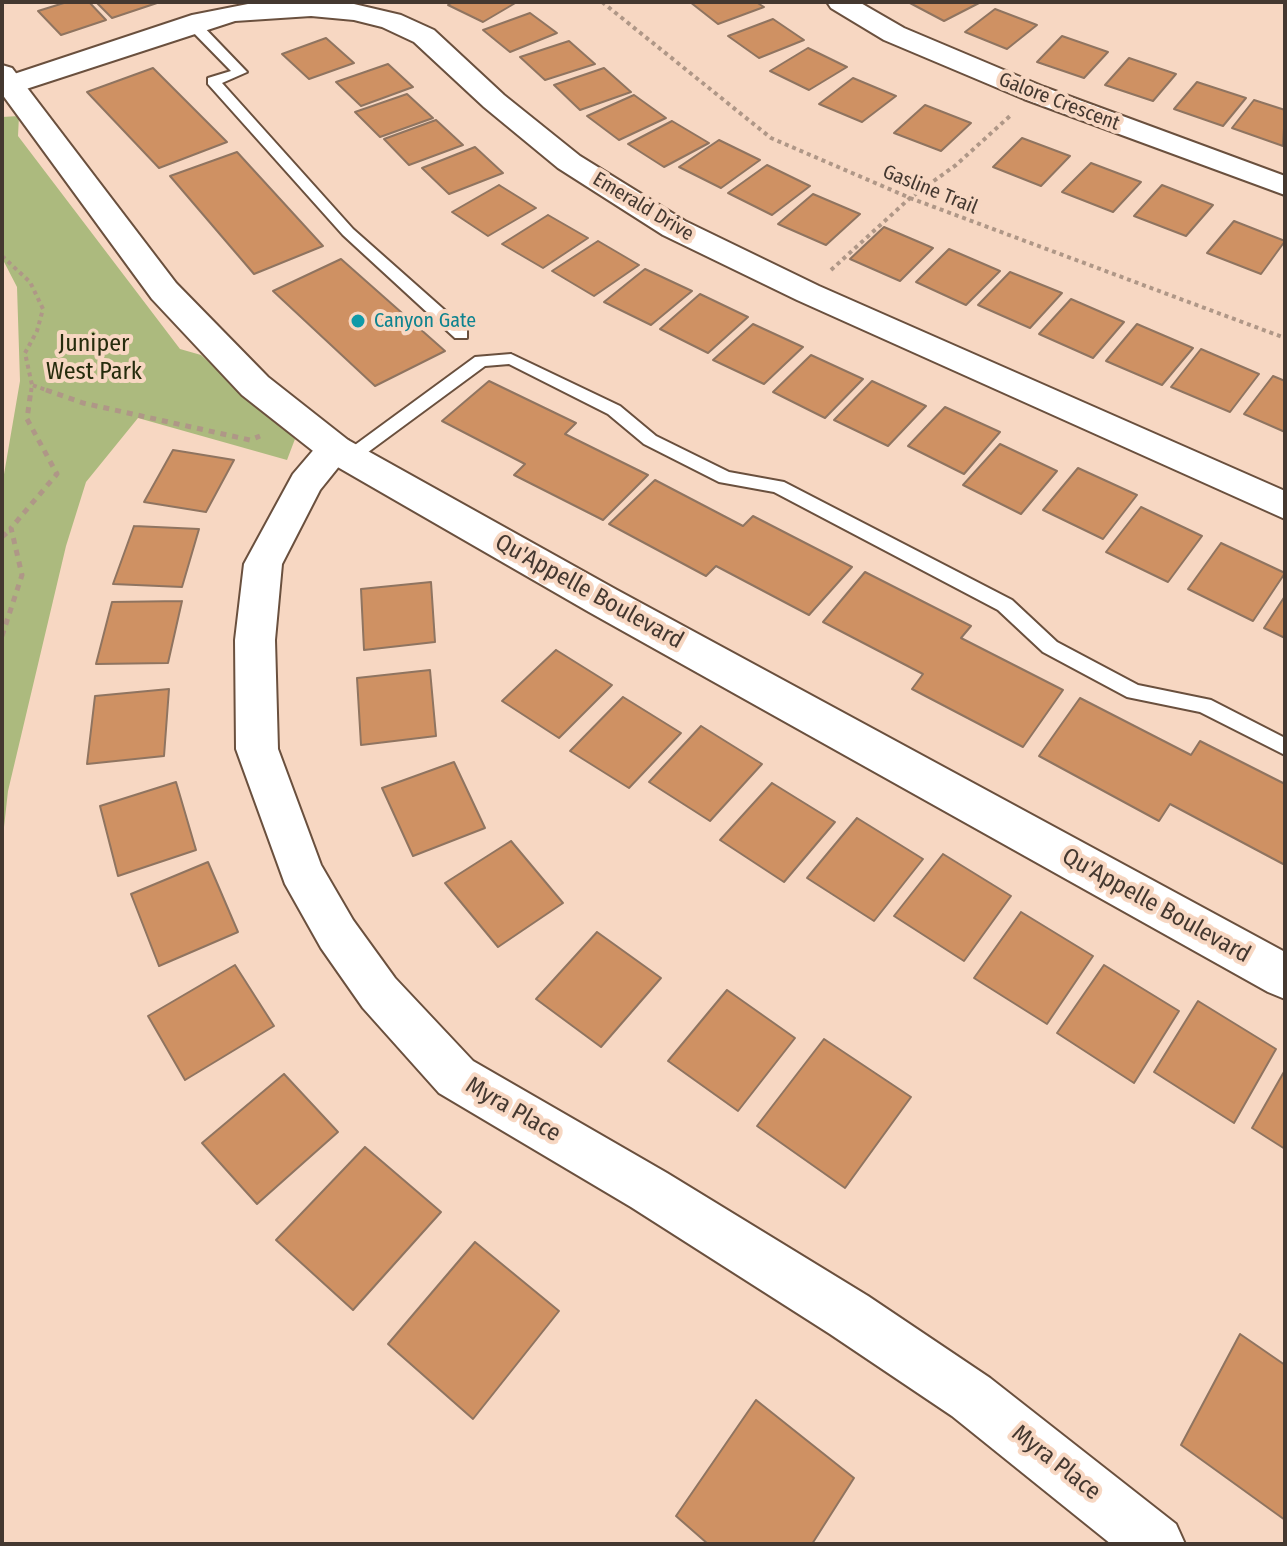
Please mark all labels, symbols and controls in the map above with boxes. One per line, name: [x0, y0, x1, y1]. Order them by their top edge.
street label: Galore Crescent: [995, 68, 1123, 136]
street label: Gasline Trail: [879, 160, 981, 220]
street label: Emerald Drive: [588, 168, 698, 246]
place label: Canyon Gate: [374, 309, 476, 333]
marker: Canyon Gate: [349, 312, 367, 330]
park label: Juniper West Park: [46, 330, 142, 386]
street label: Qu'Appelle Boulevard: [490, 528, 688, 656]
street label: Qu'Appelle Boulevard: [1057, 842, 1255, 970]
street label: Myra Place: [460, 1071, 566, 1149]
street label: Myra Place: [1006, 1419, 1106, 1507]

